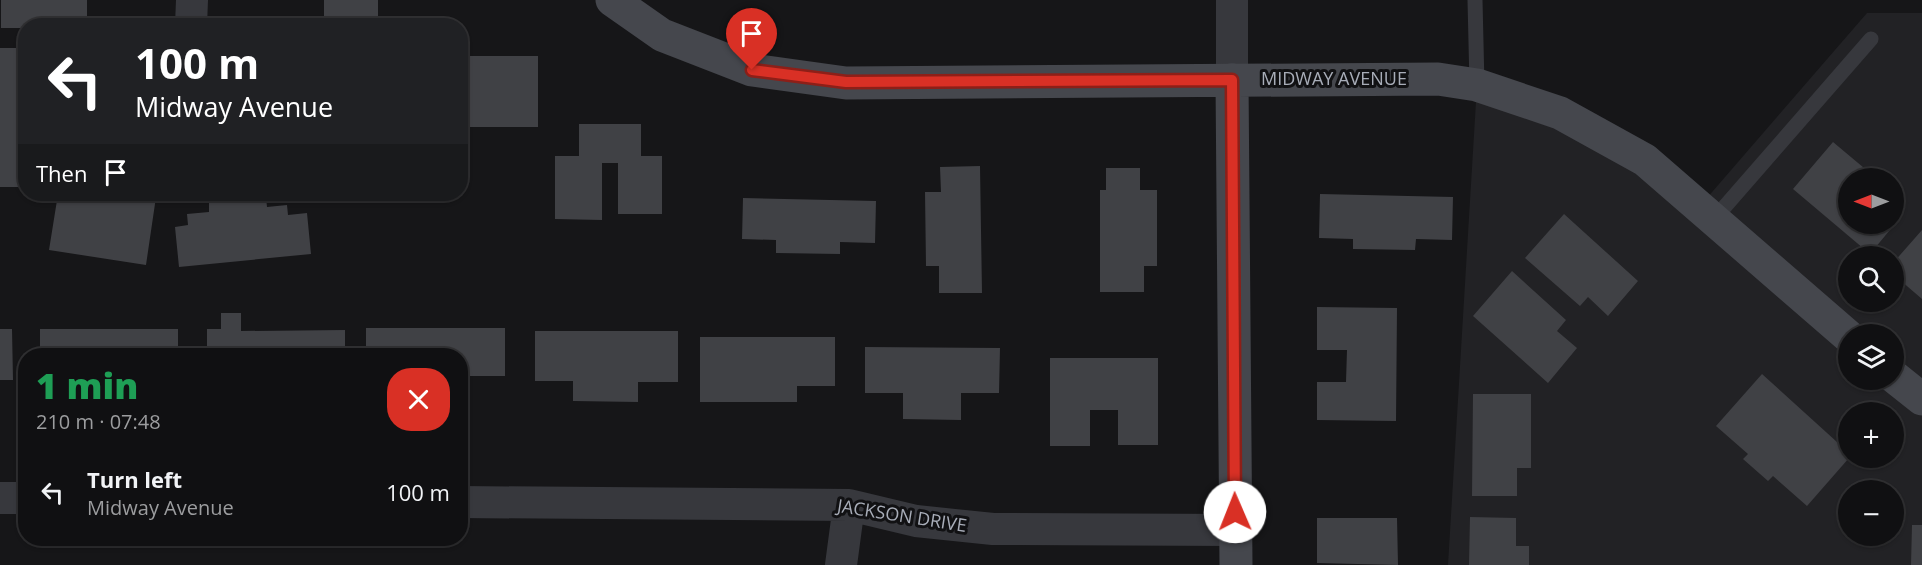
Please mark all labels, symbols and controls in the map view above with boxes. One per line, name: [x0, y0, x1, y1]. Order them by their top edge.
pin: [726, 8, 777, 70]
icon: arrive: [735, 17, 768, 50]
text: 100 m: [135, 34, 259, 91]
icon: left: [36, 42, 114, 120]
street label: MIDWAY AVENUE: [1261, 66, 1407, 90]
text: Midway Avenue: [135, 88, 333, 125]
icon: arrive: [99, 156, 132, 189]
text: Then: [36, 158, 87, 188]
north arrow: [1838, 168, 1904, 234]
map controls: [1838, 168, 1904, 546]
button: search: [1838, 246, 1904, 312]
button: layers: [1838, 324, 1904, 390]
text: 1 min: [36, 361, 138, 410]
button: close: [387, 368, 450, 431]
button: +: [1838, 402, 1904, 468]
text: 210 m · 07:48: [36, 408, 161, 435]
text: Turn left: [87, 464, 182, 494]
icon: left: [36, 476, 69, 509]
text: 100 m: [386, 477, 450, 507]
position arrow: [1203, 480, 1267, 544]
button: −: [1838, 480, 1904, 546]
street label: JACKSON DRIVE: [834, 493, 969, 537]
text: Midway Avenue: [87, 494, 234, 521]

